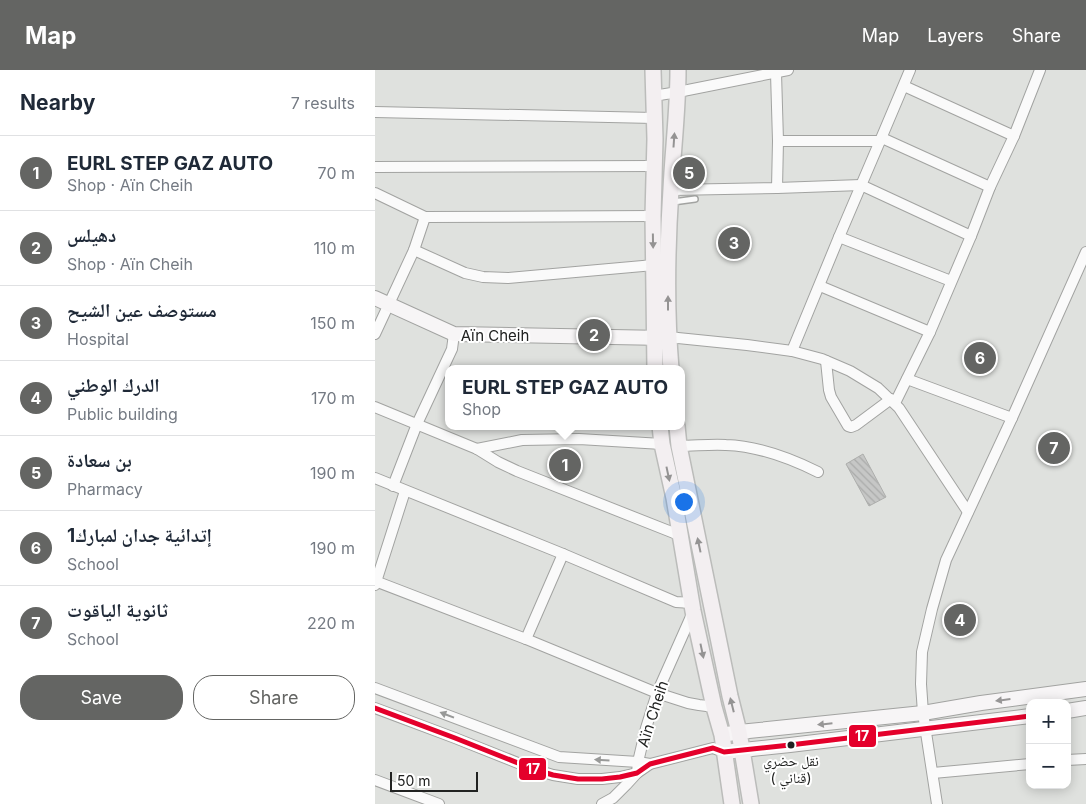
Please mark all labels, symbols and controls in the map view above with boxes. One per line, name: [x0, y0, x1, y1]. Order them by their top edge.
text: Map: [25, 21, 76, 50]
text: Map: [862, 25, 899, 46]
text: Layers: [927, 25, 984, 46]
text: Share: [1012, 25, 1061, 46]
text: Nearby: [20, 90, 95, 115]
text: 7 results: [291, 93, 355, 113]
one-way arrow: [671, 132, 679, 148]
text: EURL STEP GAZ AUTO: [67, 152, 273, 175]
pin: 5: [673, 154, 705, 192]
text: 1: [33, 163, 39, 183]
text: 70 m: [318, 163, 355, 183]
text: Shop · Aïn Cheih: [67, 175, 193, 195]
text: دهيلس: [67, 224, 116, 247]
pin: 3: [718, 224, 750, 262]
one-way arrow: [649, 233, 657, 249]
text: 2: [31, 238, 41, 258]
text: 110 m: [313, 238, 355, 258]
text: Shop · Aïn Cheih: [67, 254, 193, 274]
one-way arrow: [664, 294, 672, 310]
text: مستوصف عين الشيح: [67, 299, 217, 322]
text: 3: [31, 313, 41, 333]
text: 150 m: [310, 313, 355, 333]
pin: 2: [578, 316, 610, 354]
street label: Aïn Cheih: [461, 326, 529, 345]
text: Hospital: [67, 329, 129, 349]
pin: 6: [964, 339, 996, 377]
popup: [445, 365, 685, 430]
text: الدرك الوطني: [67, 374, 160, 397]
text: EURL STEP GAZ AUTO: [462, 376, 668, 399]
text: 4: [31, 388, 41, 408]
text: 170 m: [311, 388, 355, 408]
text: Shop: [462, 399, 501, 419]
text: Public building: [67, 404, 178, 424]
pin: 7: [1038, 429, 1070, 467]
pin: 1: [549, 446, 581, 484]
text: بن سعادة: [67, 449, 132, 472]
text: 5: [31, 463, 41, 483]
text: 190 m: [310, 463, 355, 483]
one-way arrow: [665, 467, 673, 483]
text: Pharmacy: [67, 479, 143, 499]
your location: [671, 489, 697, 515]
text: 1إتدائية جدان لمبارك: [67, 524, 212, 547]
one-way arrow: [695, 537, 703, 553]
text: 6: [31, 538, 41, 558]
text: 190 m: [310, 538, 355, 558]
text: School: [67, 554, 119, 574]
text: ثانوية الياقوت: [67, 599, 168, 622]
pin: 4: [944, 601, 976, 639]
text: 7: [31, 613, 41, 633]
text: 220 m: [307, 613, 355, 633]
text: School: [67, 629, 119, 649]
one-way arrow: [699, 643, 707, 659]
button: Save: [20, 675, 183, 720]
button: Share: [193, 675, 355, 720]
street label: Aïn Cheih: [633, 678, 672, 749]
one-way arrow: [995, 696, 1011, 704]
one-way arrow: [728, 697, 736, 712]
map controls: [1026, 699, 1071, 789]
button: +: [1026, 699, 1071, 744]
one-way arrow: [440, 711, 454, 719]
one-way arrow: [816, 720, 832, 728]
line badge: 17: [848, 724, 877, 748]
text: 17: [855, 727, 869, 744]
marker: نقل حضري ( قناني): [786, 740, 796, 750]
button: −: [1026, 744, 1071, 789]
place label: نقل حضري ( قناني): [763, 752, 819, 790]
one-way arrow: [594, 755, 610, 763]
line badge: 17: [518, 757, 547, 781]
text: 17: [526, 760, 540, 777]
scale bar: [390, 769, 477, 792]
text: 50 m: [397, 772, 431, 789]

